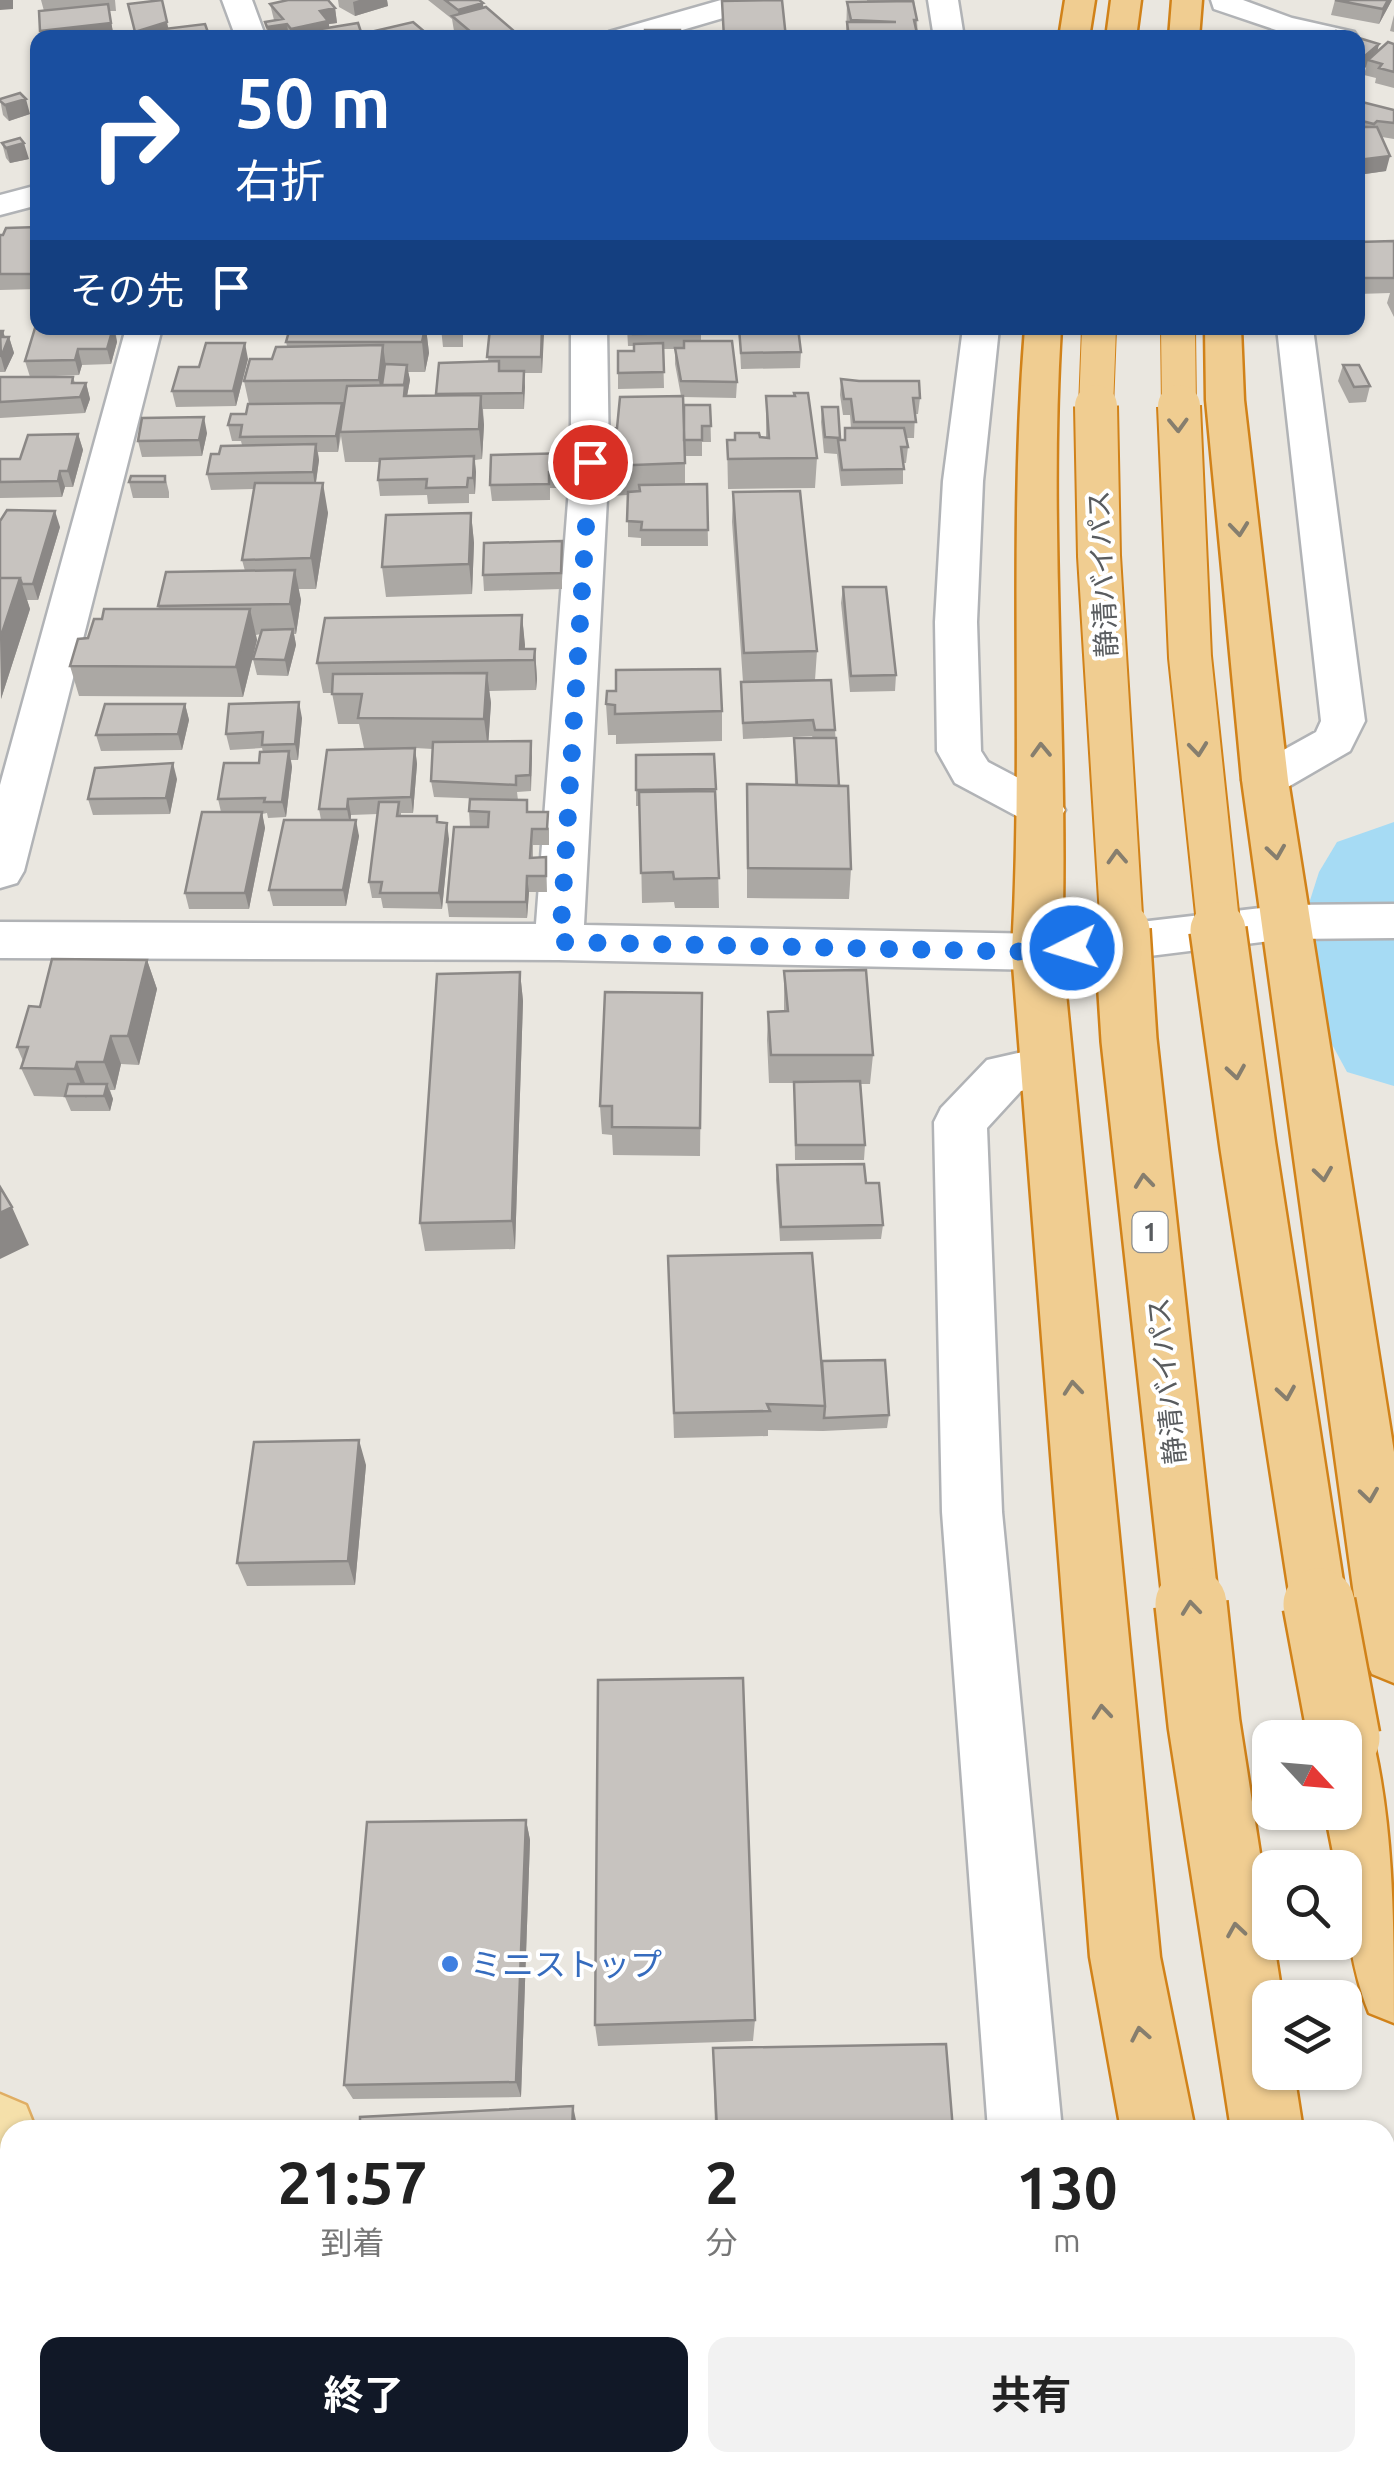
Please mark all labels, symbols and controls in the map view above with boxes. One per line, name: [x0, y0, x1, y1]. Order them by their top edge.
text: 50 m: [235, 63, 391, 141]
icon: right: [70, 70, 200, 200]
text: 右折: [235, 155, 325, 206]
icon: arrive: [204, 260, 259, 315]
text: その先: [70, 269, 184, 311]
one-way arrow: [1168, 417, 1189, 433]
pin: [548, 420, 633, 505]
icon: arrive: [563, 435, 618, 490]
street label: 静清バイパス: [1082, 490, 1122, 658]
one-way arrow: [1228, 522, 1249, 538]
one-way arrow: [1030, 741, 1051, 757]
one-way arrow: [1187, 742, 1209, 758]
one-way arrow: [1265, 844, 1286, 860]
one-way arrow: [1107, 848, 1129, 864]
position arrow: [1020, 896, 1124, 1000]
one-way arrow: [1225, 1064, 1246, 1080]
one-way arrow: [1311, 1165, 1332, 1182]
one-way arrow: [1134, 1172, 1155, 1188]
road number: 1: [1132, 1212, 1168, 1252]
street label: 静清バイパス: [1142, 1296, 1190, 1466]
one-way arrow: [1063, 1380, 1085, 1396]
one-way arrow: [1275, 1385, 1296, 1401]
one-way arrow: [1357, 1487, 1378, 1504]
one-way arrow: [1181, 1600, 1202, 1616]
one-way arrow: [1092, 1703, 1114, 1719]
north arrow: [1252, 1720, 1362, 1830]
map controls: [1252, 1720, 1362, 2090]
button: search: [1252, 1850, 1362, 1960]
one-way arrow: [1226, 1922, 1247, 1938]
place label: ミニストップ: [470, 1946, 662, 1982]
marker: ミニストップ: [439, 1953, 461, 1975]
button: layers: [1252, 1980, 1362, 2090]
one-way arrow: [1130, 2026, 1151, 2043]
text: 21:57: [277, 2148, 428, 2215]
text: 2: [705, 2148, 739, 2215]
text: 130: [1016, 2153, 1118, 2220]
text: m: [1053, 2222, 1081, 2258]
text: 到着: [320, 2224, 384, 2260]
text: 分: [706, 2224, 738, 2260]
button: 終了: [40, 2337, 688, 2452]
button: 共有: [708, 2337, 1355, 2452]

